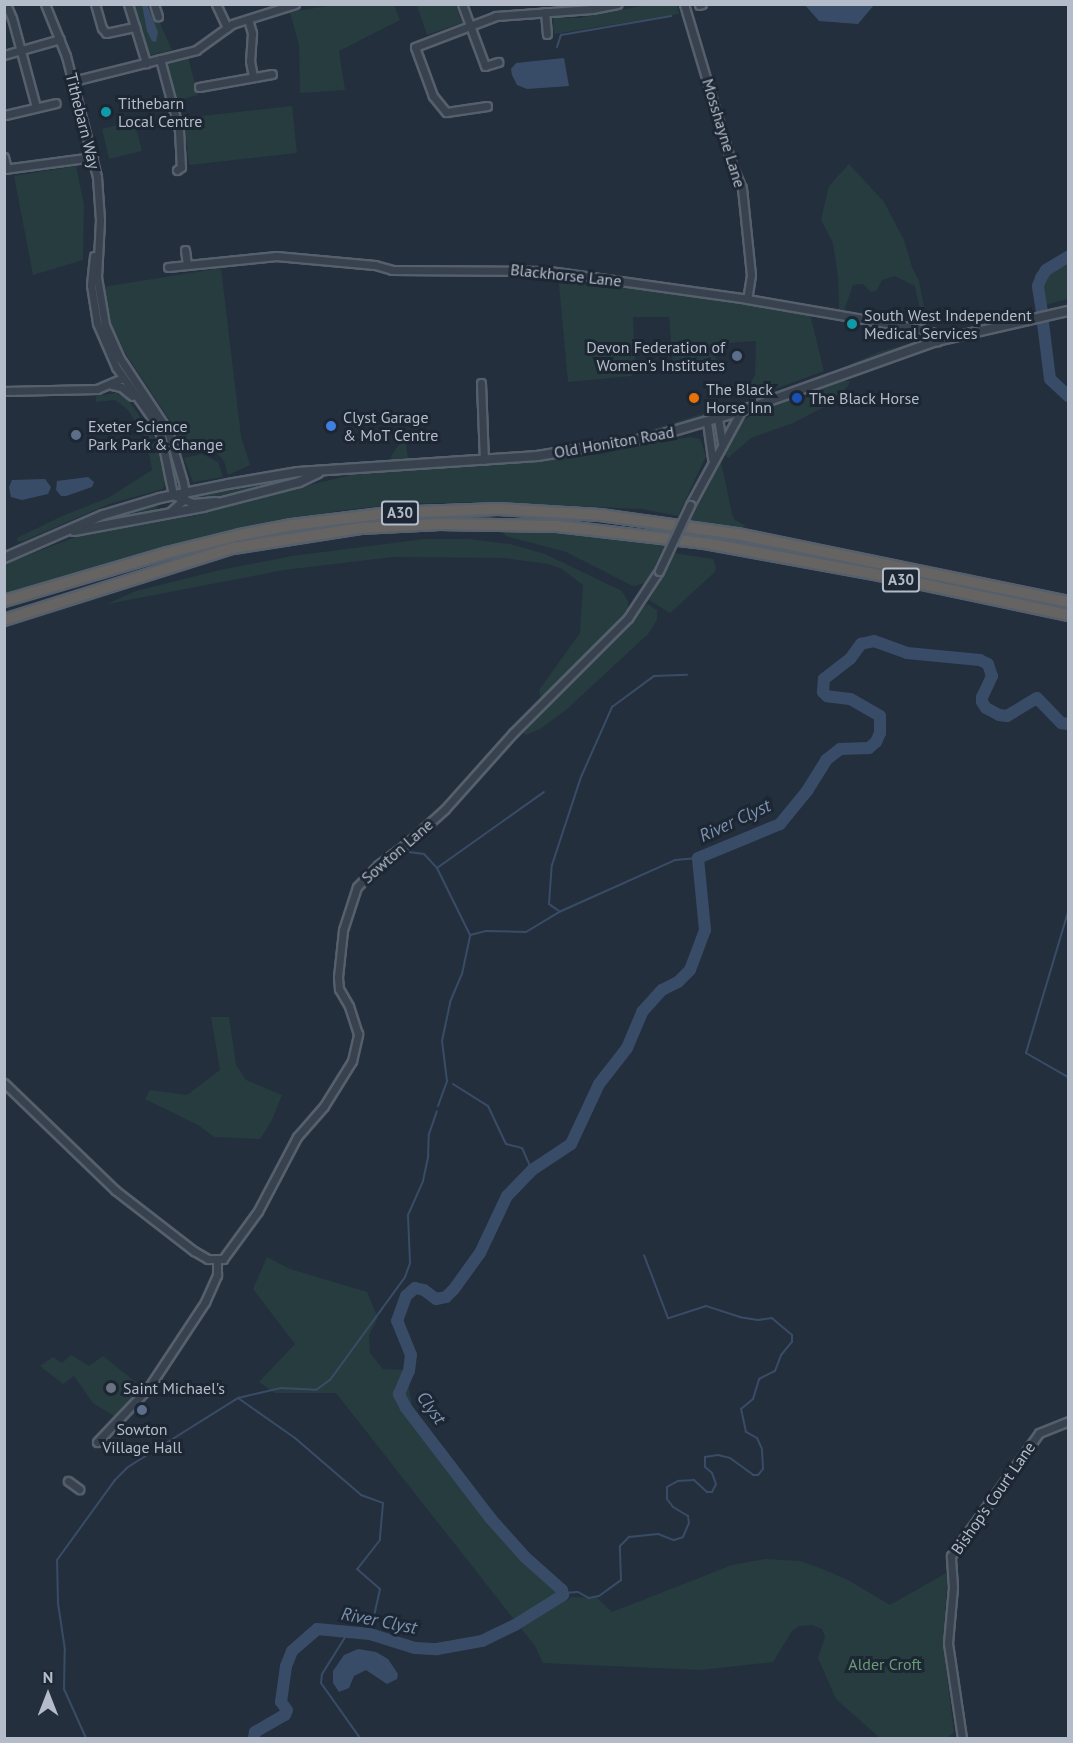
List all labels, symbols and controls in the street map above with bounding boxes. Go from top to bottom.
street label: Tithebarn Way [62,71,104,171]
street label: Mosshayne Lane [698,76,750,190]
place label: Tithebarn Local Centre [118,93,202,131]
marker: Tithebarn Local Centre [99,105,113,119]
street label: Blackhorse Lane [510,260,622,290]
place label: South West Independent Medical Services [864,305,1032,343]
marker: South West Independent Medical Services [845,317,859,331]
place label: Devon Federation of Women's Institutes [586,337,725,375]
marker: Devon Federation of Women's Institutes [730,349,744,363]
place label: The Black Horse Inn [706,379,773,417]
place label: The Black Horse [809,388,920,408]
marker: The Black Horse Inn [687,391,701,405]
marker: The Black Horse [790,391,804,405]
place label: Clyst Garage & MoT Centre [343,407,439,445]
place label: Exeter Science Park Park & Change [88,416,224,454]
marker: Clyst Garage & MoT Centre [324,419,338,433]
street label: Old Honiton Road [552,422,676,462]
marker: Exeter Science Park Park & Change [69,428,83,442]
road number: A30 [380,501,420,525]
road number: A30 [882,568,920,592]
water label: River Clyst [696,795,774,847]
street label: Sowton Lane [357,815,437,887]
place label: Saint Michael's [123,1378,225,1398]
marker: Saint Michael's [104,1381,118,1395]
water label: Clyst [412,1387,450,1429]
marker: Sowton Village Hall [135,1403,149,1417]
place label: Sowton Village Hall [102,1419,182,1457]
street label: Bishop's Court Lane [947,1438,1039,1558]
water label: River Clyst [339,1603,419,1639]
park label: Alder Croft [848,1654,922,1674]
north arrow [18,1665,78,1725]
text: N [43,1667,53,1687]

